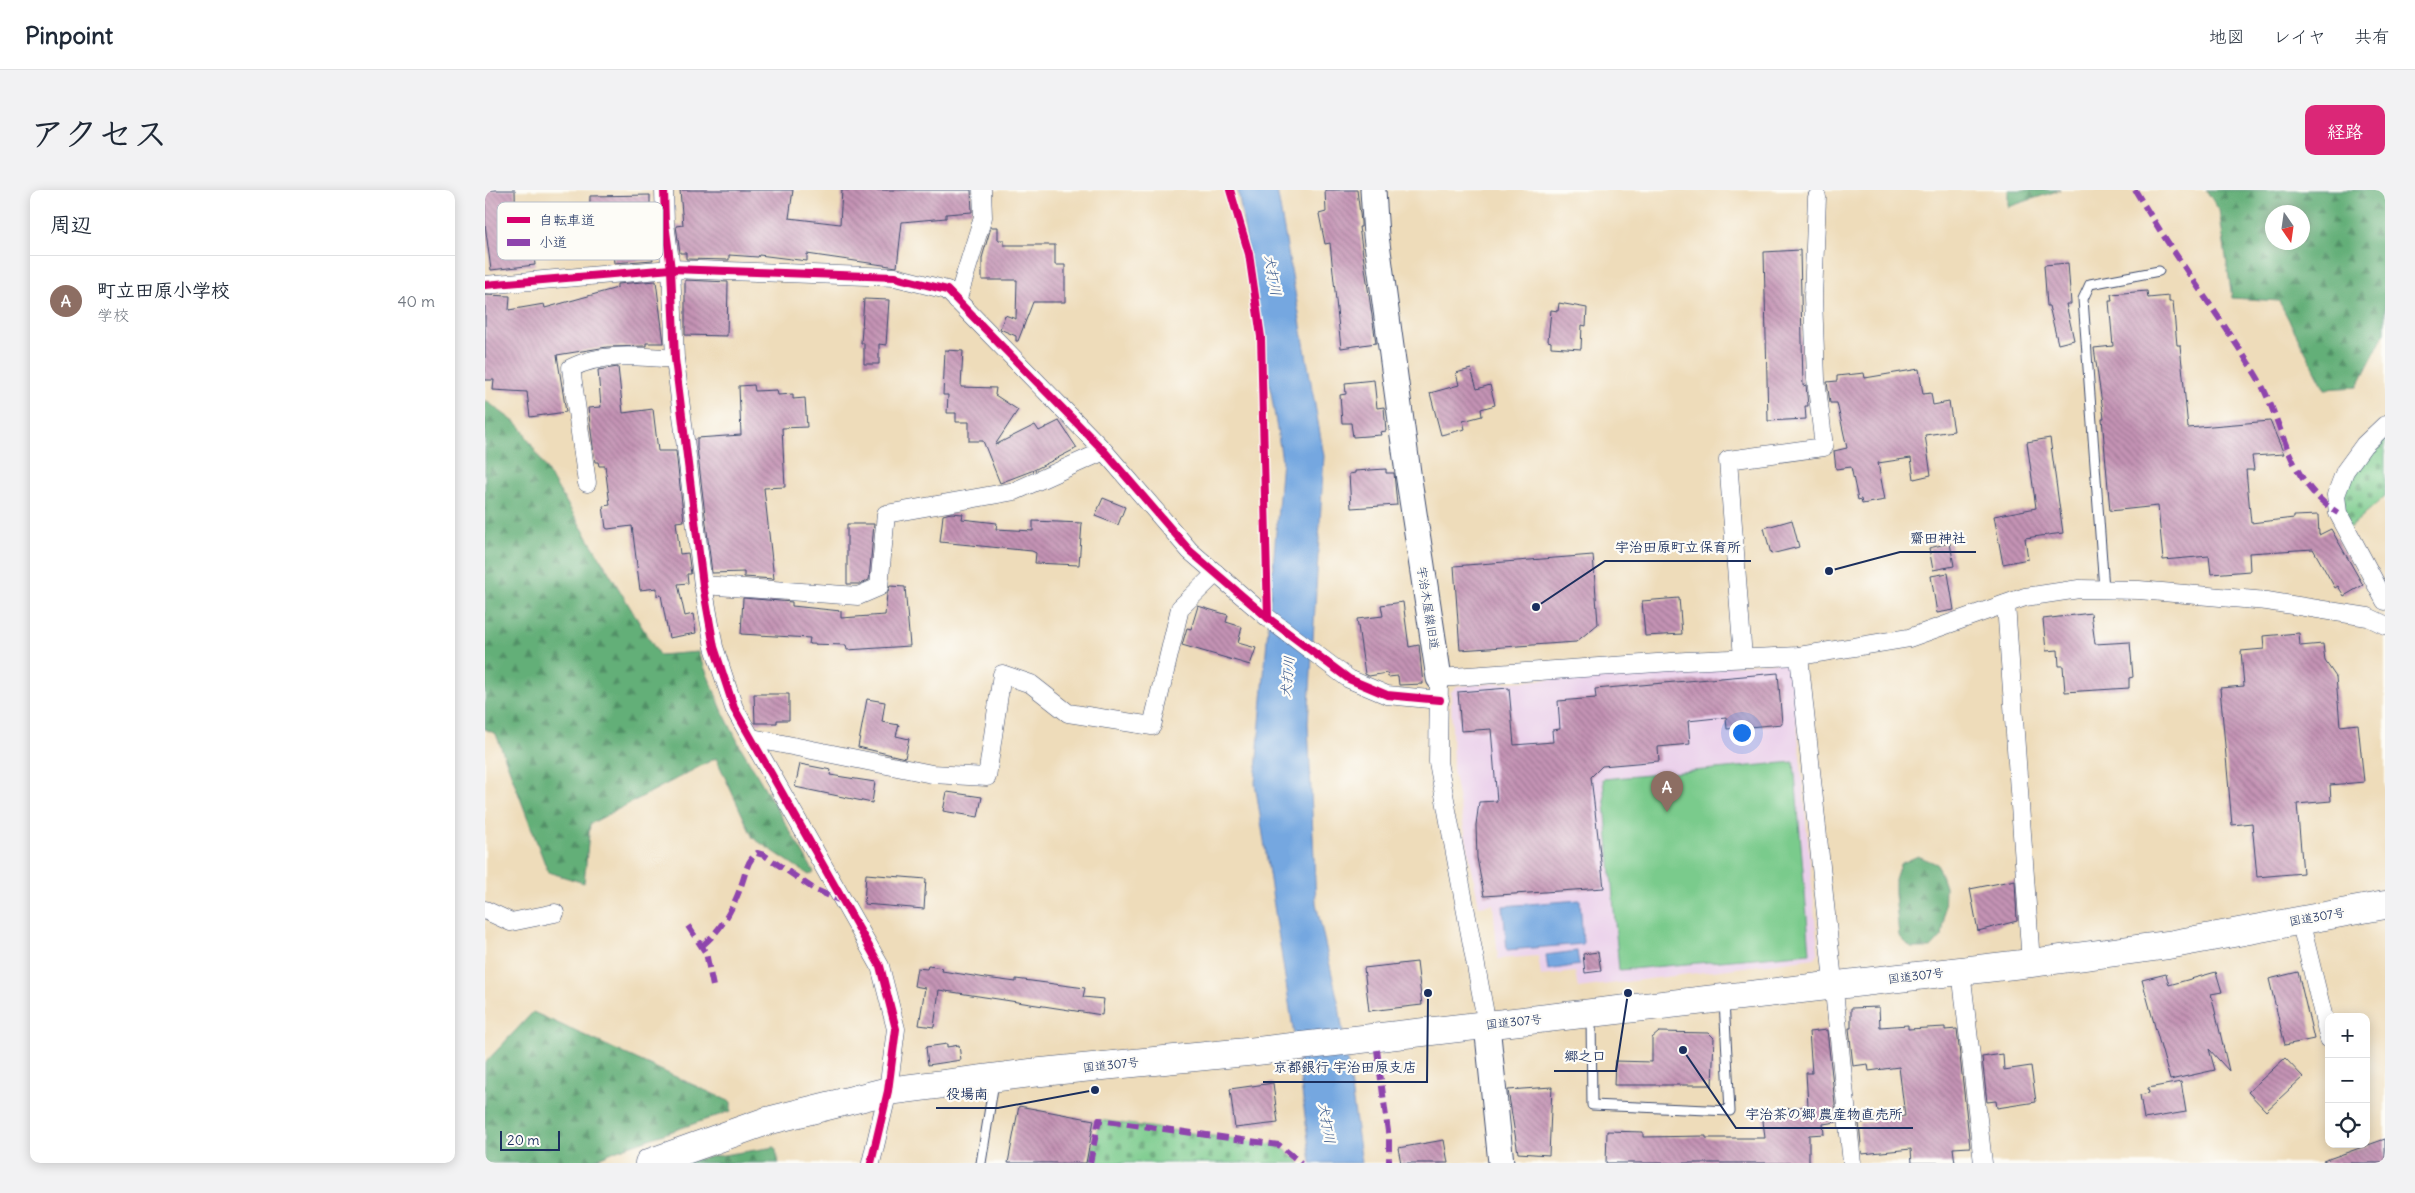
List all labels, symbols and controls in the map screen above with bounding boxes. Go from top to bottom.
text: Pinpoint [25,20,113,50]
text: 地図 [2209,25,2245,48]
text: レイヤ [2273,25,2326,48]
text: 共有 [2354,25,2390,48]
button: 経路 [2305,105,2385,155]
text: アクセス [30,111,168,155]
legend [497,202,663,260]
north arrow [2265,205,2310,250]
text: 周辺 [50,211,92,238]
text: 自転車道 [539,211,595,229]
text: 小道 [539,233,567,251]
water label: 犬打川 [1260,253,1286,297]
text: 町立田原小学校 [97,278,230,302]
text: A [61,291,71,311]
text: 40 m [397,291,435,311]
text: 学校 [97,305,129,325]
callout: 齋田神社 [1900,523,1976,552]
text: 齋田神社 [1910,529,1966,547]
callout: 宇治田原町立保育所 [1605,532,1751,561]
text: 宇治田原町立保育所 [1615,538,1741,556]
street label: 宇治木屋線旧道 [1415,565,1442,651]
water label: 犬打川 [1276,655,1298,699]
your location [1729,720,1755,746]
pin: A [1651,771,1683,812]
street label: 国道307号 [2288,904,2346,929]
street label: 国道307号 [1887,965,1945,986]
street label: 国道307号 [1485,1011,1543,1032]
map controls [2325,1013,2370,1148]
button: + [2325,1013,2370,1058]
callout: 郷之口 [1554,1042,1616,1071]
text: 郷之口 [1564,1047,1606,1065]
callout: 京都銀行 宇治田原支店 [1263,1053,1427,1082]
street label: 国道307号 [1082,1054,1140,1075]
text: 京都銀行 宇治田原支店 [1273,1058,1417,1076]
button: − [2325,1058,2370,1103]
callout: 役場南 [936,1079,998,1108]
text: 役場南 [946,1085,988,1103]
callout: 宇治茶の郷 農産物直売所 [1736,1099,1913,1128]
water label: 犬打川 [1314,1101,1340,1145]
button: locate [2325,1103,2370,1148]
text: 宇治茶の郷 農産物直売所 [1745,1105,1903,1123]
scale bar [500,1128,560,1151]
text: 20 m [507,1131,540,1149]

